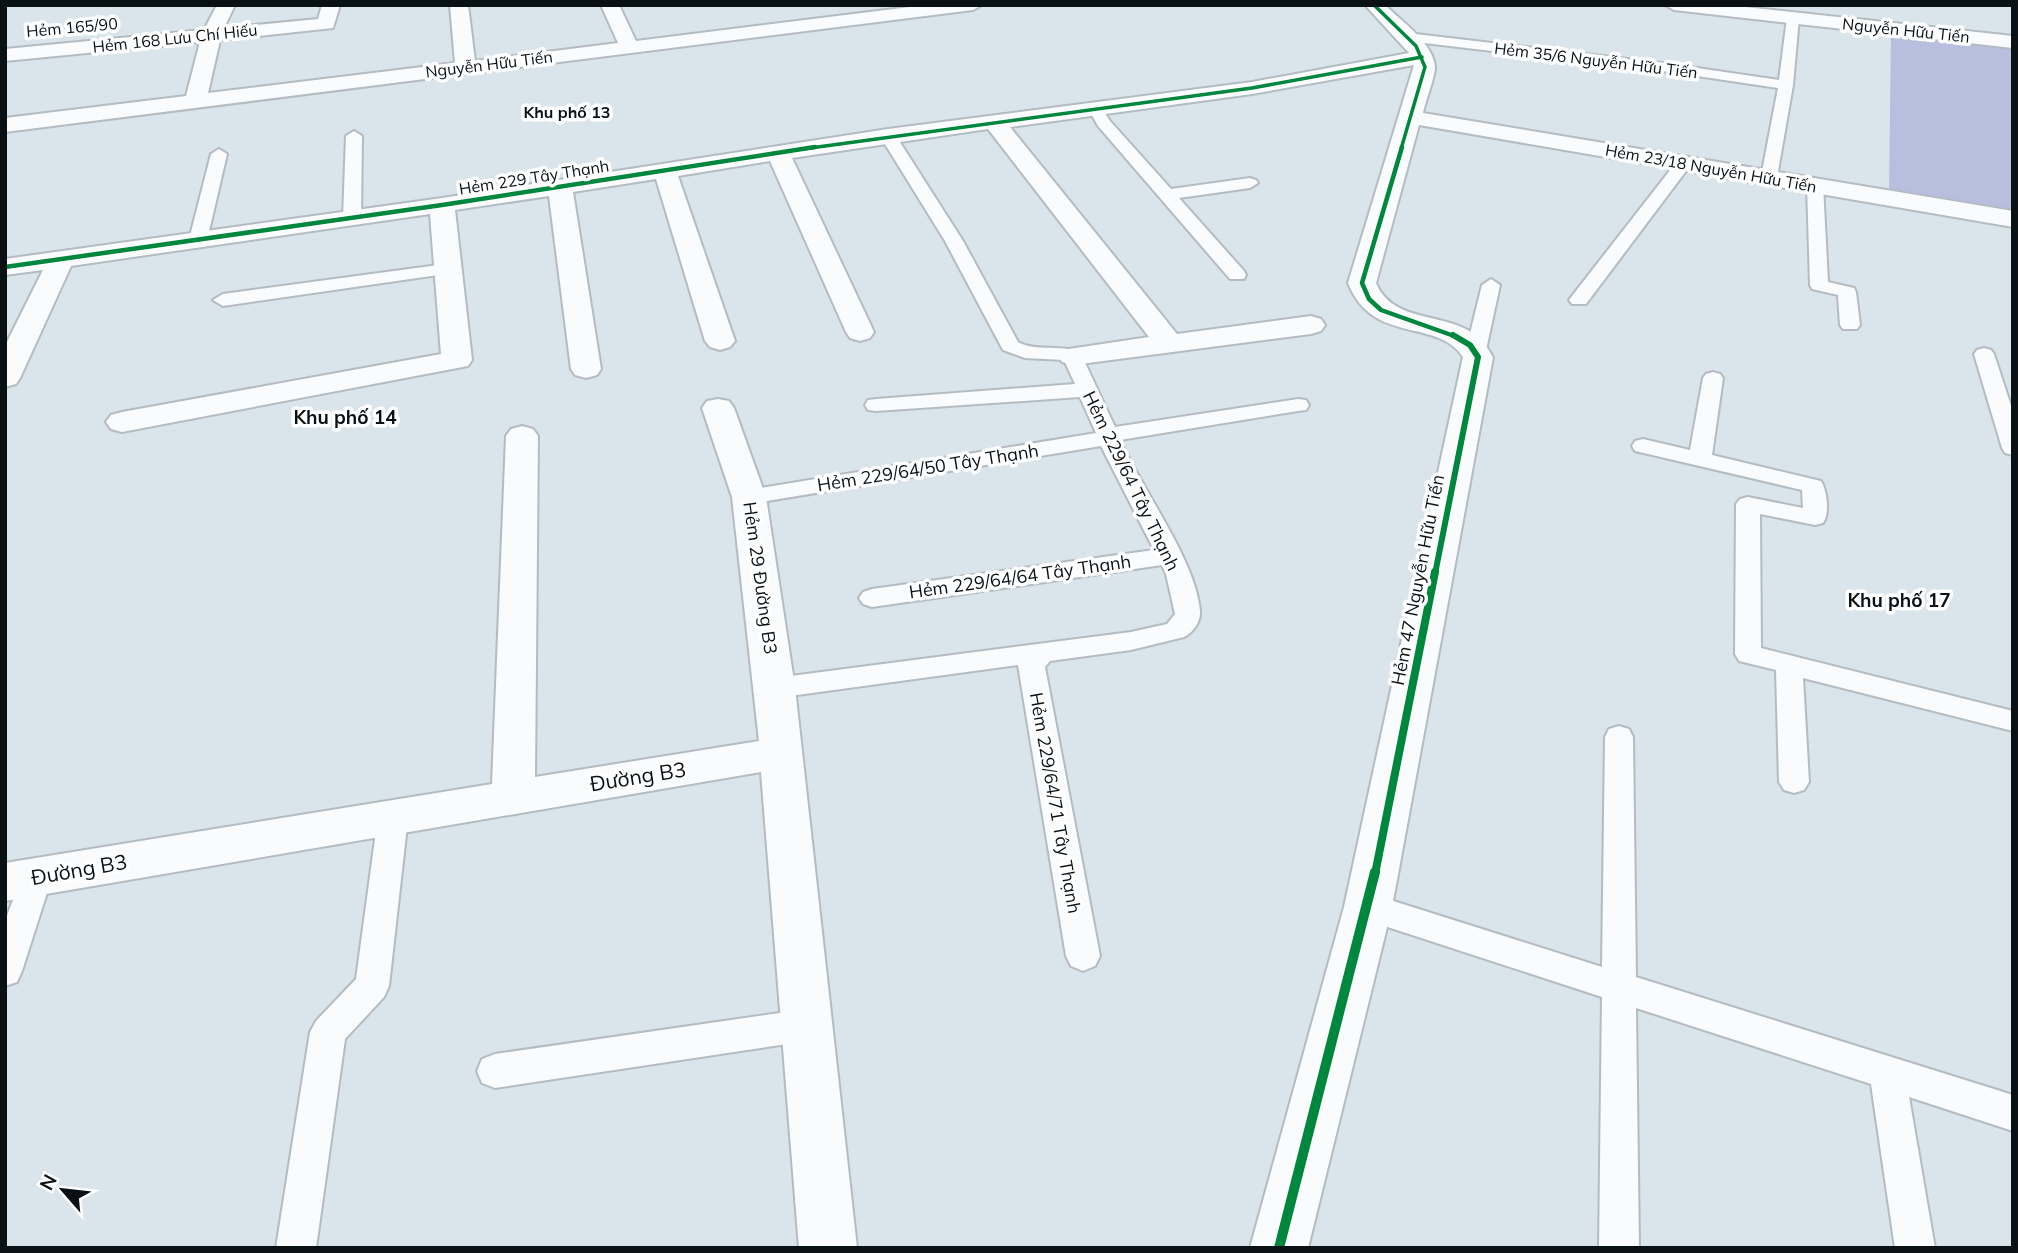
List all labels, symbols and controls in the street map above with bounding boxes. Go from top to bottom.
street label: Hẻm 165/90 [25,13,119,41]
street label: Nguyễn Hữu Tiến [1841,13,1971,47]
street label: Hẻm 168 Lưu Chí Hiếu [92,19,258,57]
street label: Hẻm 35/6 Nguyễn Hữu Tiến [1493,38,1699,82]
street label: Nguyễn Hữu Tiến [424,46,554,82]
district label: Khu phố 13 [524,102,610,122]
street label: Hẻm 23/18 Nguyễn Hữu Tiến [1604,140,1818,196]
street label: Hẻm 229 Tây Thạnh [458,155,610,199]
street label: Hẻm 229/64 Tây Thạnh [1078,387,1185,574]
district label: Khu phố 14 [293,405,397,429]
street label: Hẻm 229/64/50 Tây Thạnh [816,439,1040,496]
street label: Hẻm 47 Nguyễn Hữu Tiến [1386,473,1449,687]
street label: Hẻm 29 Đường B3 [738,500,783,656]
street label: Hẻm 229/64/64 Tây Thạnh [907,550,1132,603]
district label: Khu phố 17 [1847,588,1951,612]
street label: Hẻm 229/64/71 Tây Thạnh [1025,691,1086,915]
street label: Đường B3 [588,756,688,796]
street label: Đường B3 [29,848,129,890]
north arrow [28,1155,98,1225]
text: N [34,1170,62,1194]

